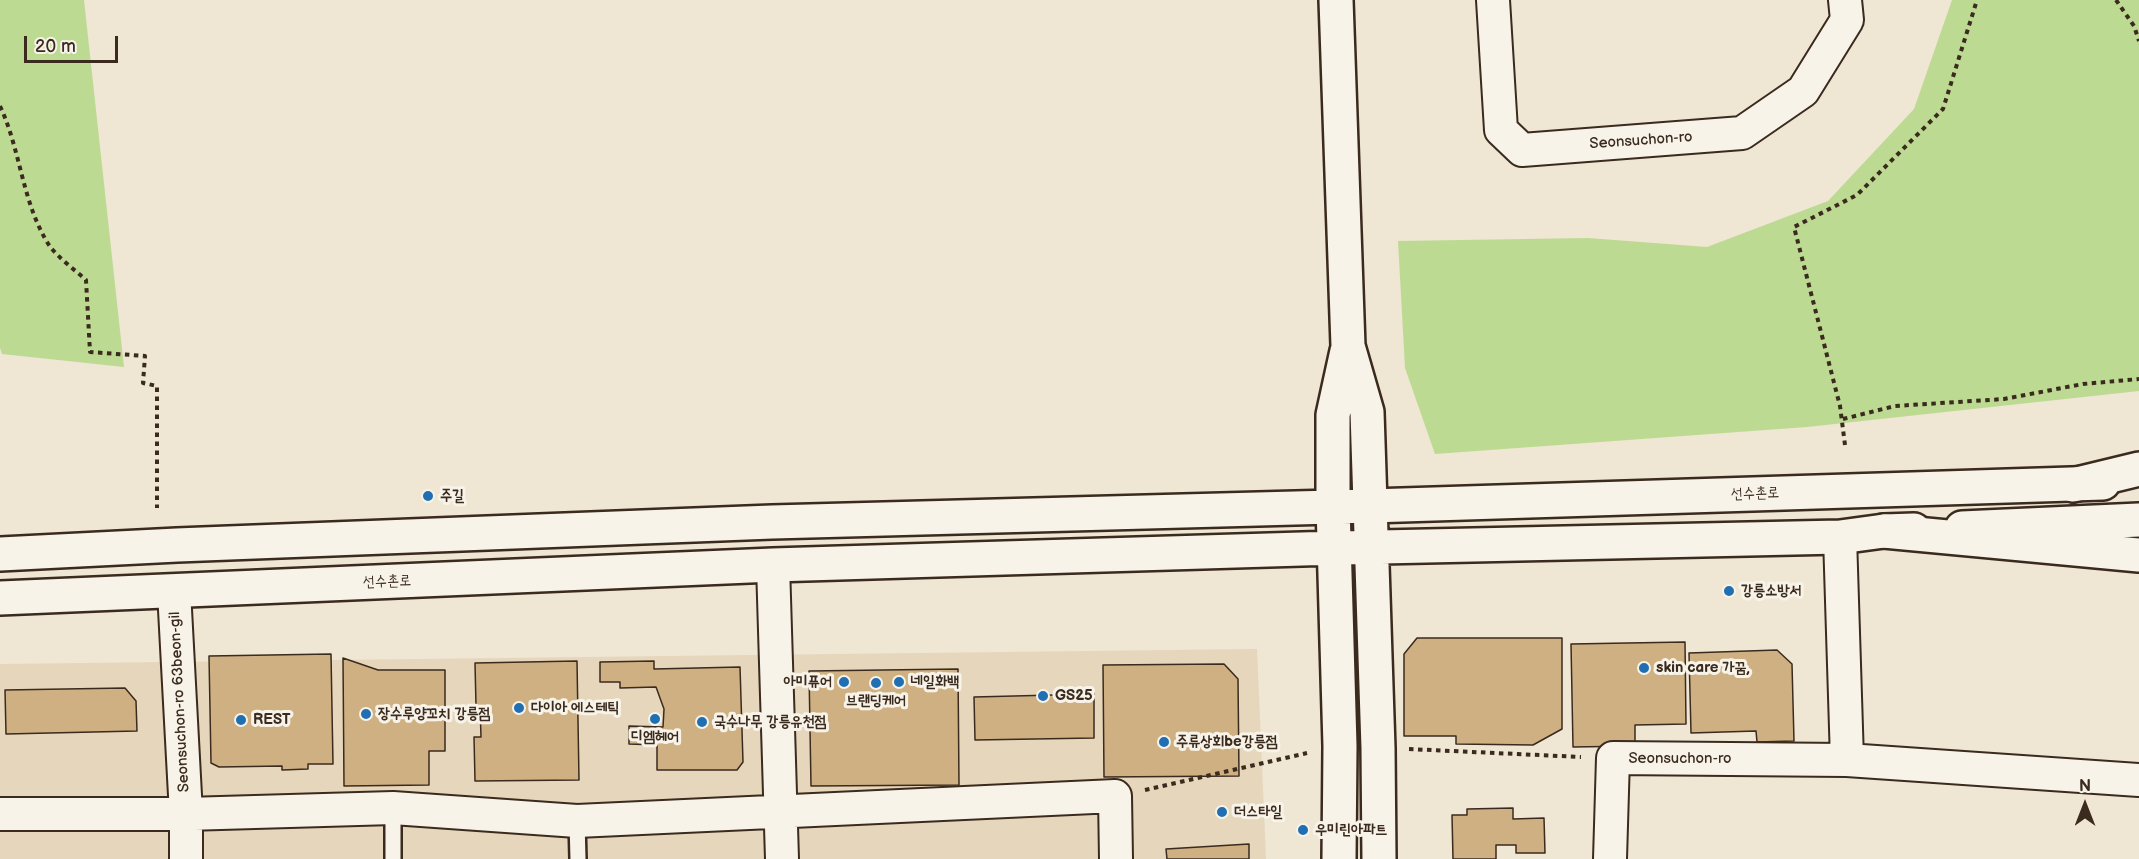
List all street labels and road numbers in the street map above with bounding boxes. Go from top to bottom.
street label: Seonsuchon-ro [1589,128,1693,154]
street label: 선수촌로 [1731,484,1779,504]
street label: 선수촌로 [363,572,411,592]
street label: Seonsuchon-ro 63beon-gil [166,611,194,793]
street label: Seonsuchon-ro [1628,750,1732,768]

